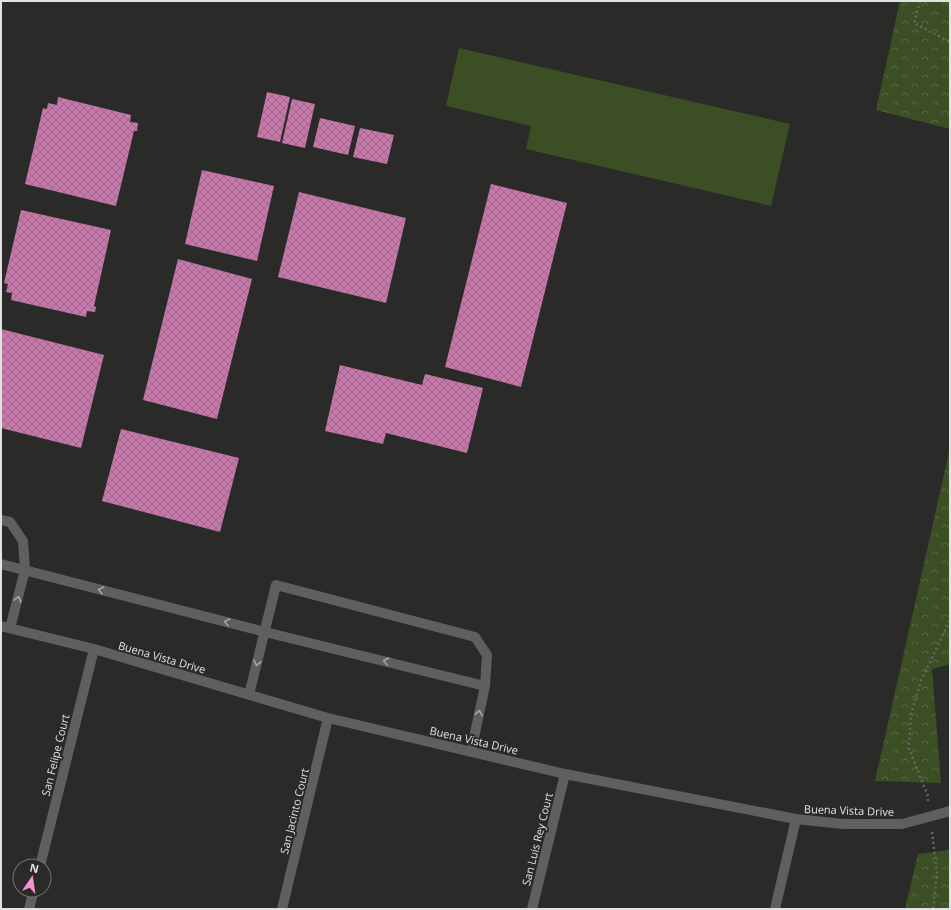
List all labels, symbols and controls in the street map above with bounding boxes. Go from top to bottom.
one-way arrow [98,586,104,594]
one-way arrow [13,596,21,602]
one-way arrow [224,618,231,627]
street label: Buena Vista Drive [117,637,207,677]
one-way arrow [383,658,390,666]
one-way arrow [253,659,262,666]
one-way arrow [474,710,482,717]
street label: San Felipe Court [38,713,72,797]
street label: Buena Vista Drive [428,723,520,757]
street label: San Jacinto Court [276,767,312,855]
street label: San Luis Rey Court [518,791,556,887]
street label: Buena Vista Drive [804,801,894,819]
north arrow [12,858,52,898]
text: N [28,859,40,876]

